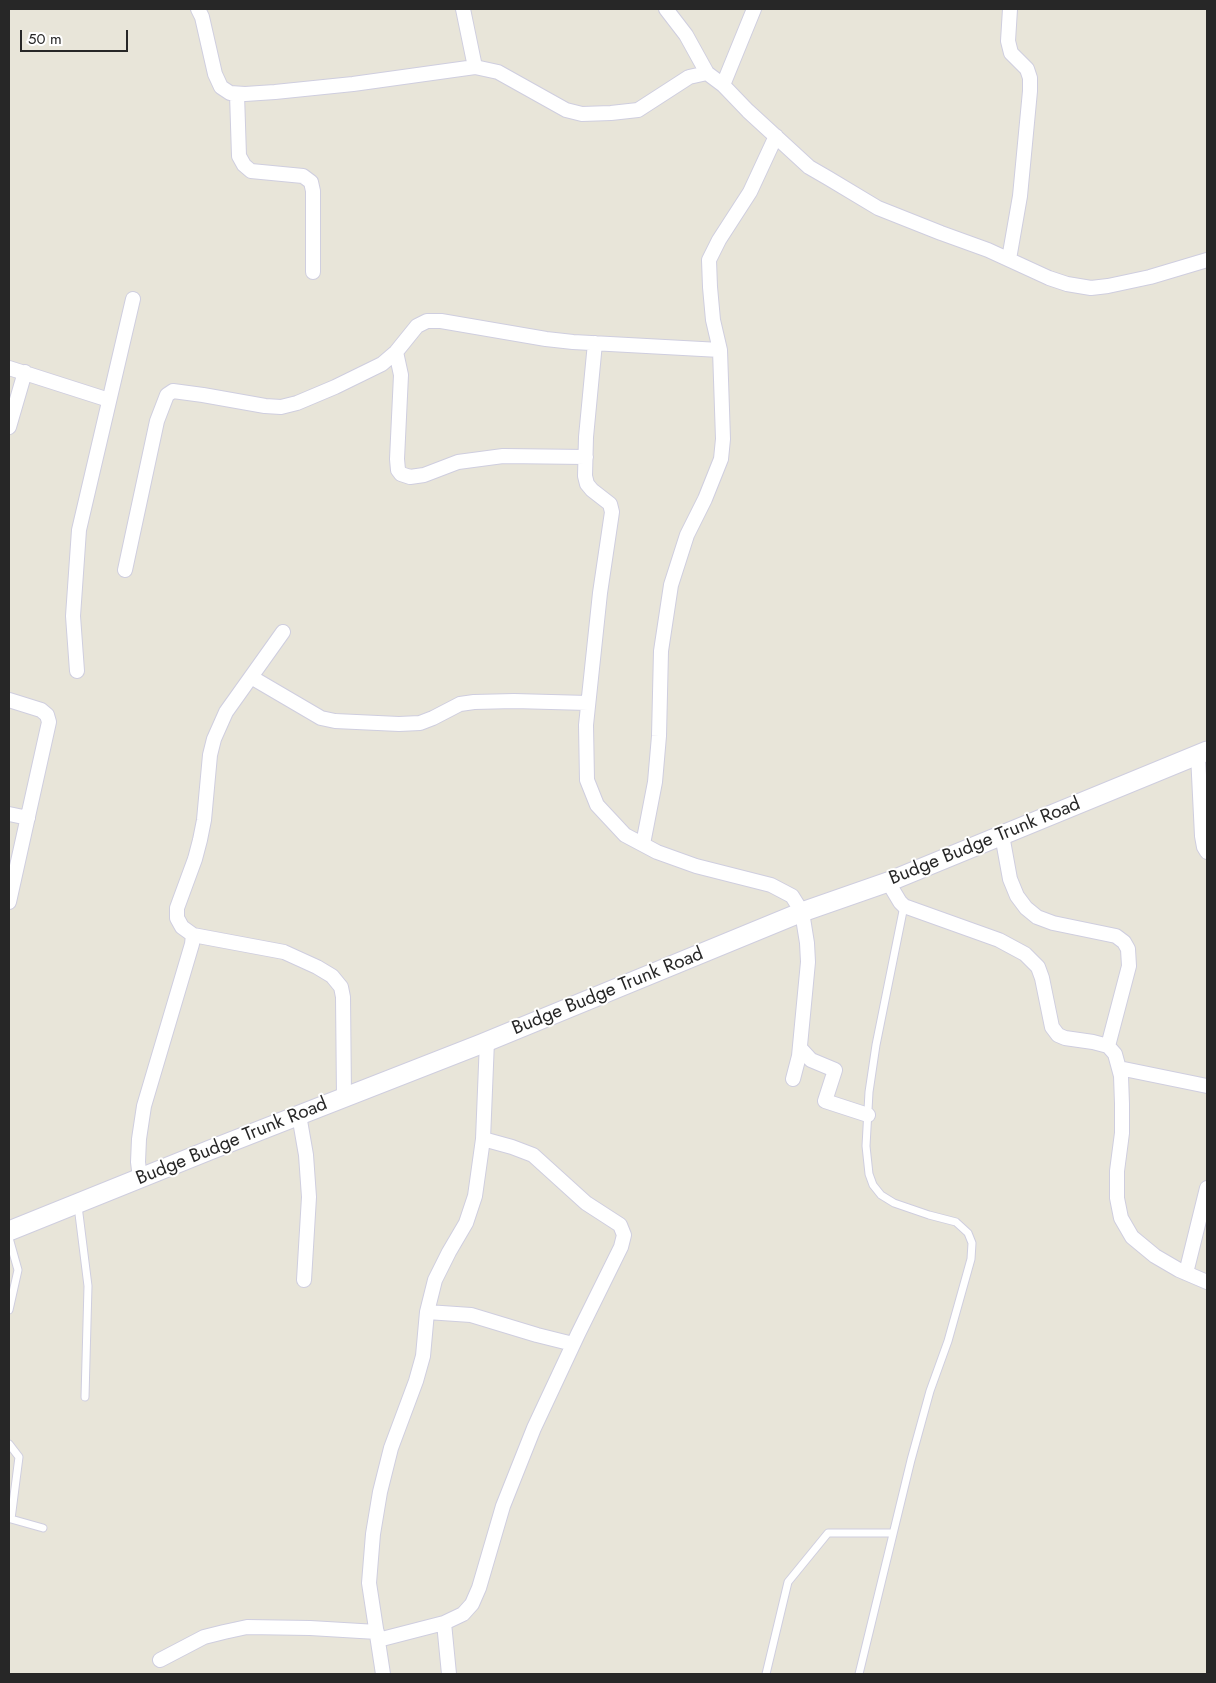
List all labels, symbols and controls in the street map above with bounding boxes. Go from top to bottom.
scale bar [22,20,130,52]
text: 50 m [28,28,62,50]
street label: Budge Budge Trunk Road [886,793,1084,891]
street label: Budge Budge Trunk Road [509,943,707,1041]
street label: Budge Budge Trunk Road [133,1093,331,1191]

